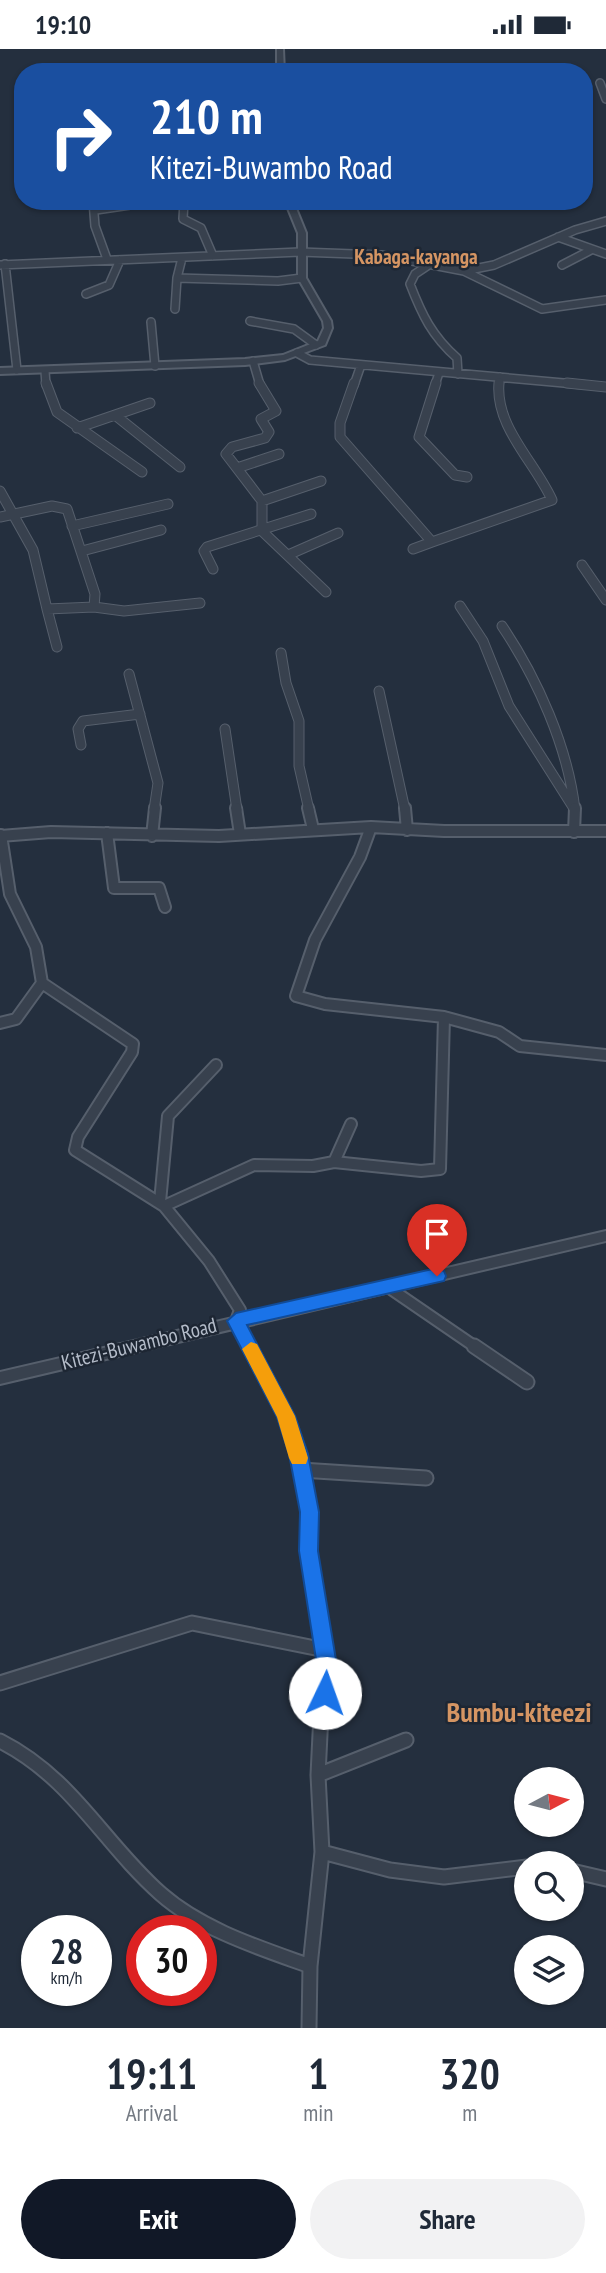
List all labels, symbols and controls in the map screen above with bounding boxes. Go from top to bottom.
text: 19:10 [35,8,91,41]
text: 210 m [150,84,263,148]
icon: right [35,91,126,182]
text: Kitezi-Buwambo Road [150,146,393,188]
district label: Kabaga-kayanga [354,243,478,270]
pin [407,1204,467,1276]
icon: arrive [418,1215,456,1253]
street label: Kitezi-Buwambo Road [58,1311,219,1376]
position arrow [288,1656,362,1730]
district label: Bumbu-kiteezi [447,1693,591,1730]
north arrow [514,1767,584,1837]
map controls [514,1767,584,2005]
button: search [514,1851,584,1921]
speed limit sign: 30 [126,1915,217,2006]
text: 28 [50,1928,83,1974]
button: layers [514,1935,584,2005]
text: km/h [51,1966,82,1989]
text: 19:11 [106,2046,197,2101]
text: 1 [308,2046,328,2101]
text: 320 [440,2046,500,2101]
text: Arrival [126,2098,178,2127]
text: min [303,2098,333,2127]
text: m [462,2098,477,2127]
button: Exit [21,2179,296,2259]
button: Share [310,2179,585,2259]

